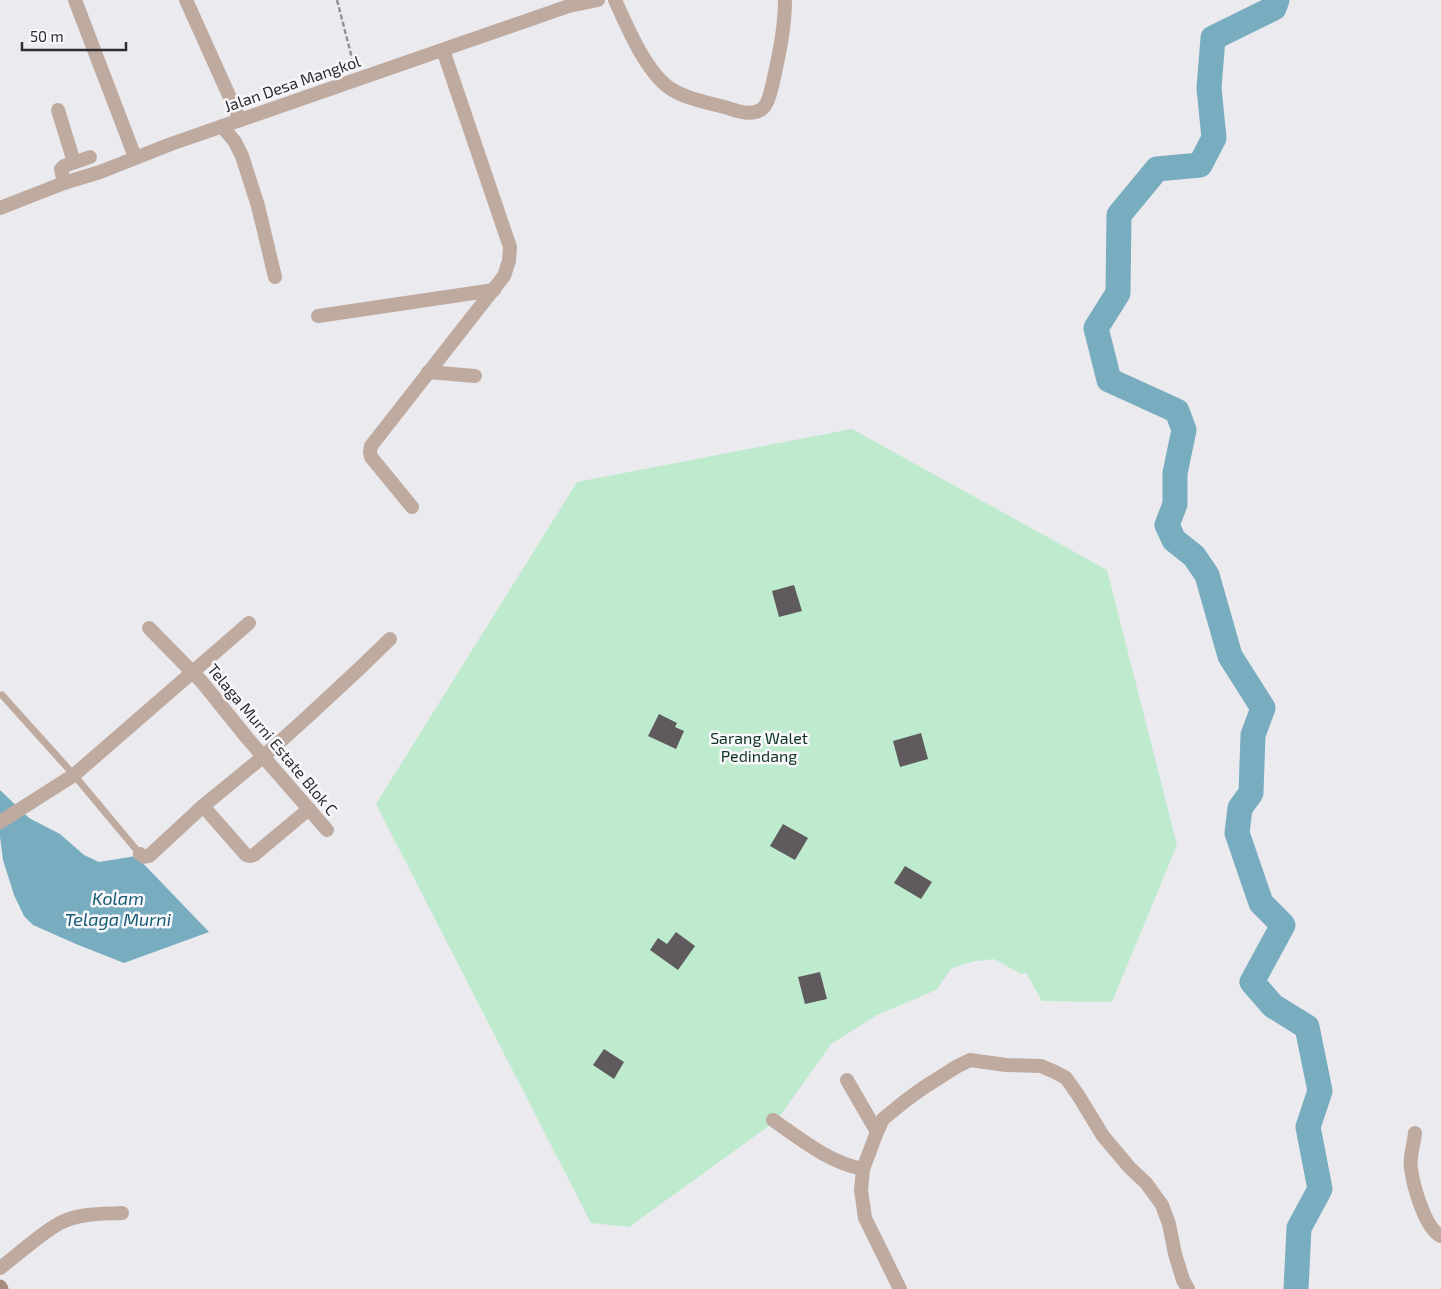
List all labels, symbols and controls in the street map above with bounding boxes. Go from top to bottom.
scale bar [22,20,126,52]
text: 50 m [30,27,64,45]
street label: Jalan Desa Mangkol [221,51,363,115]
street label: Telaga Murni Estate Blok C [204,659,342,819]
park label: Sarang Walet Pedindang [710,728,808,765]
water label: Kolam Telaga Murni [65,887,172,930]

